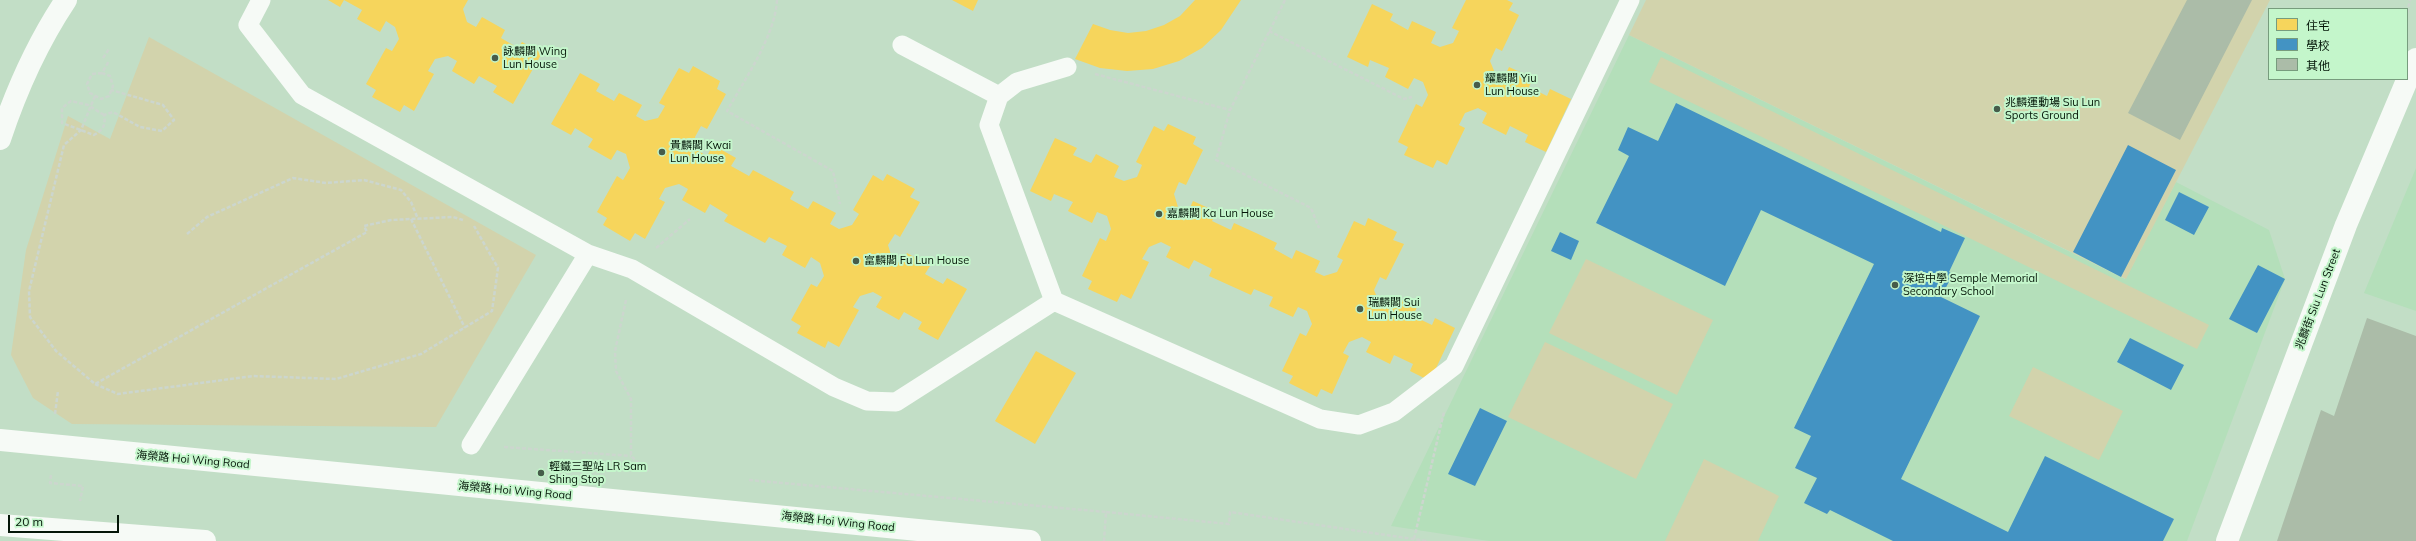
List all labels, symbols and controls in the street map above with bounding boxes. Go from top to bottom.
legend [2268,8,2408,80]
text: 住宅 [2306,18,2330,33]
text: 學校 [2306,38,2330,53]
place label: 詠麟閣 Wing Lun House [503,45,567,71]
marker: 詠麟閣 Wing Lun House [490,53,500,63]
text: 其他 [2306,58,2330,73]
place label: 耀麟閣 Yiu Lun House [1485,72,1539,98]
marker: 耀麟閣 Yiu Lun House [1472,80,1482,90]
place label: 兆麟運動場 Siu Lun Sports Ground [2005,96,2100,122]
marker: 兆麟運動場 Siu Lun Sports Ground [1992,104,2002,114]
place label: 貴麟閣 Kwai Lun House [670,139,731,165]
marker: 貴麟閣 Kwai Lun House [657,147,667,157]
place label: 嘉麟閣 Ka Lun House [1167,207,1273,221]
marker: 嘉麟閣 Ka Lun House [1154,209,1164,219]
street label: 兆麟街 Siu Lun Street [2293,247,2343,351]
place label: 富麟閣 Fu Lun House [864,254,969,268]
marker: 富麟閣 Fu Lun House [851,256,861,266]
place label: 深培中學 Semple Memorial Secondary School [1903,272,2038,298]
marker: 深培中學 Semple Memorial Secondary School [1890,280,1900,290]
place label: 瑞麟閣 Sui Lun House [1368,296,1422,322]
marker: 瑞麟閣 Sui Lun House [1355,304,1365,314]
street label: 海榮路 Hoi Wing Road [136,448,250,472]
place label: 輕鐵三聖站 LR Sam Shing Stop [549,460,646,486]
marker: 輕鐵三聖站 LR Sam Shing Stop [536,468,546,478]
street label: 海榮路 Hoi Wing Road [458,479,572,503]
scale bar [10,507,121,533]
street label: 海榮路 Hoi Wing Road [781,509,895,535]
text: 20 m [15,514,43,529]

